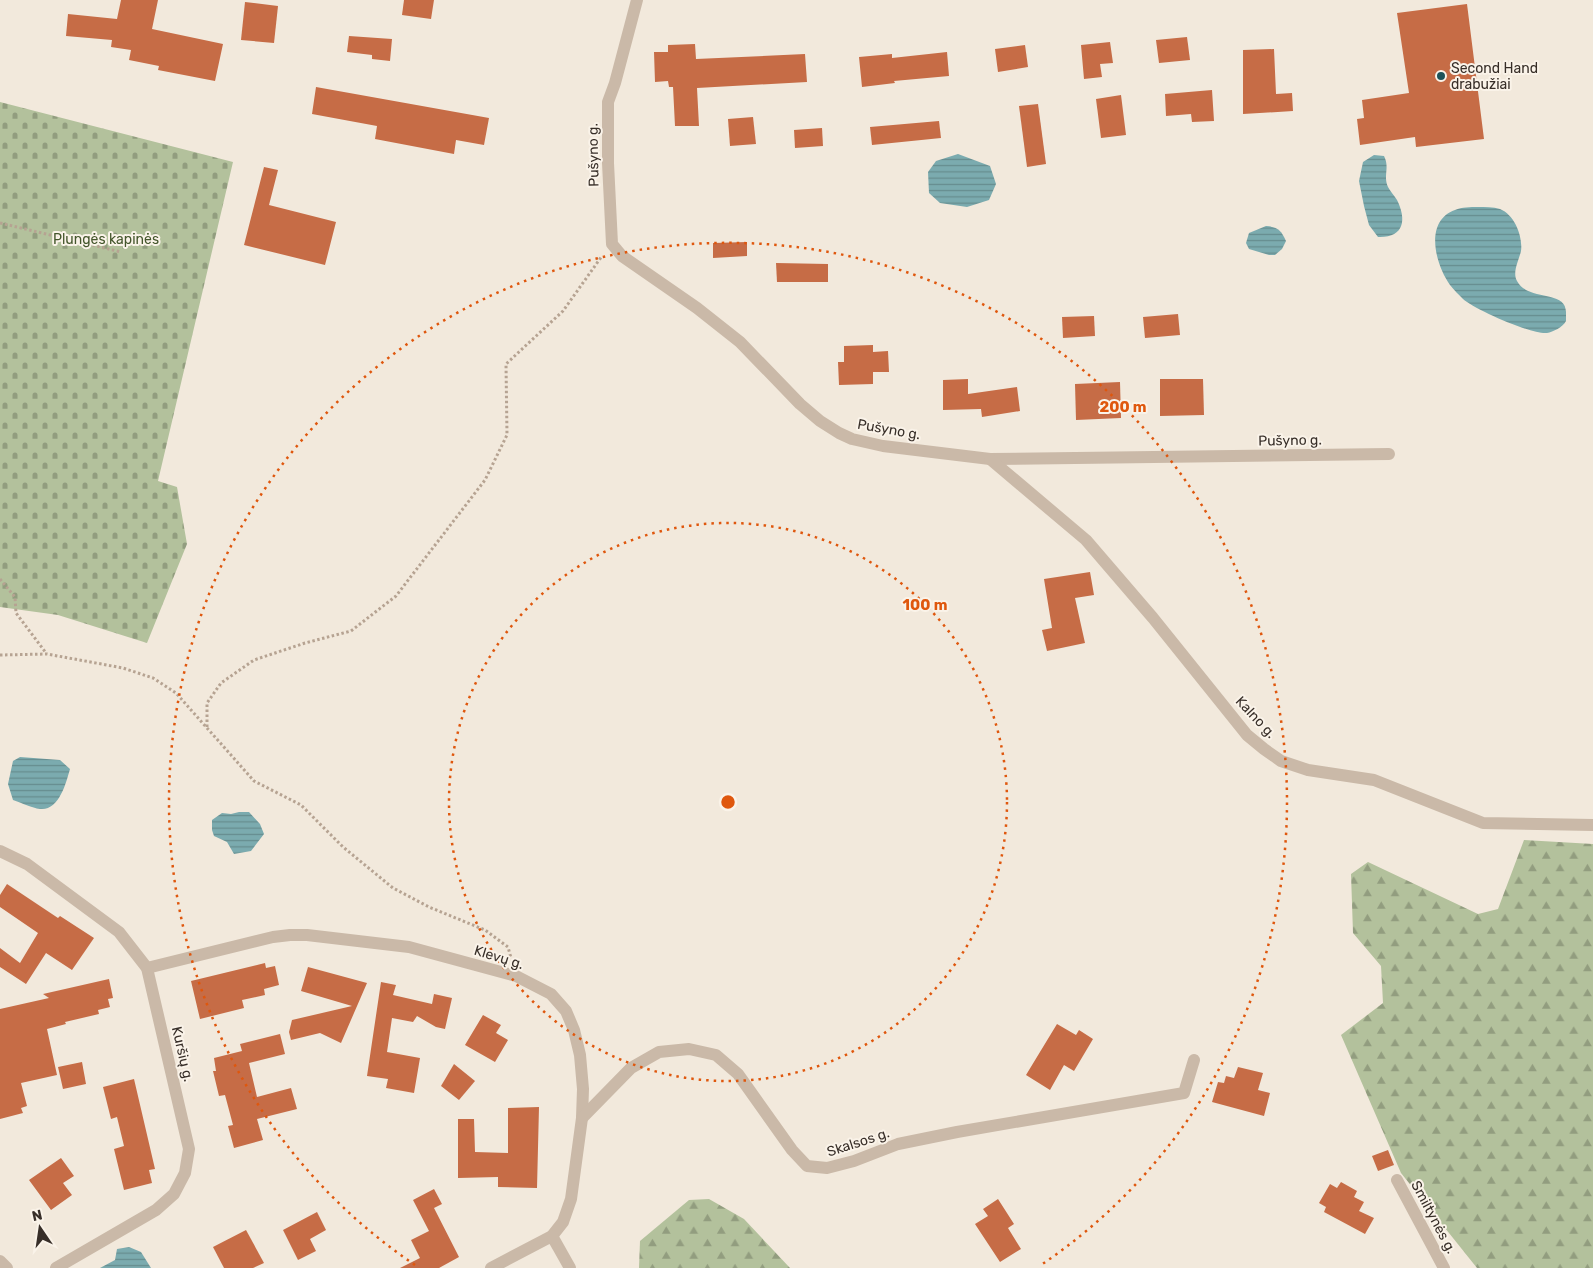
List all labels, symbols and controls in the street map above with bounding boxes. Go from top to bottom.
place label: Second Hand drabužiai [1451,60,1538,93]
marker: Second Hand drabužiai [1435,70,1447,82]
street label: Pušyno g. [584,123,603,187]
park label: Plungės kapinės [53,231,159,248]
text: 200 m [1099,398,1147,416]
street label: Pušyno g. [856,416,922,443]
street label: Pušyno g. [1258,431,1322,450]
text: 100 m [903,596,947,614]
street label: Kalno g. [1232,693,1279,742]
centre of rings [719,793,737,811]
street label: Klevų g. [472,942,526,973]
street label: Kuršių g. [168,1025,197,1083]
street label: Skalsos g. [825,1124,891,1161]
street label: Smiltynės g. [1407,1178,1460,1257]
north arrow [15,1203,65,1253]
text: N [30,1206,44,1225]

